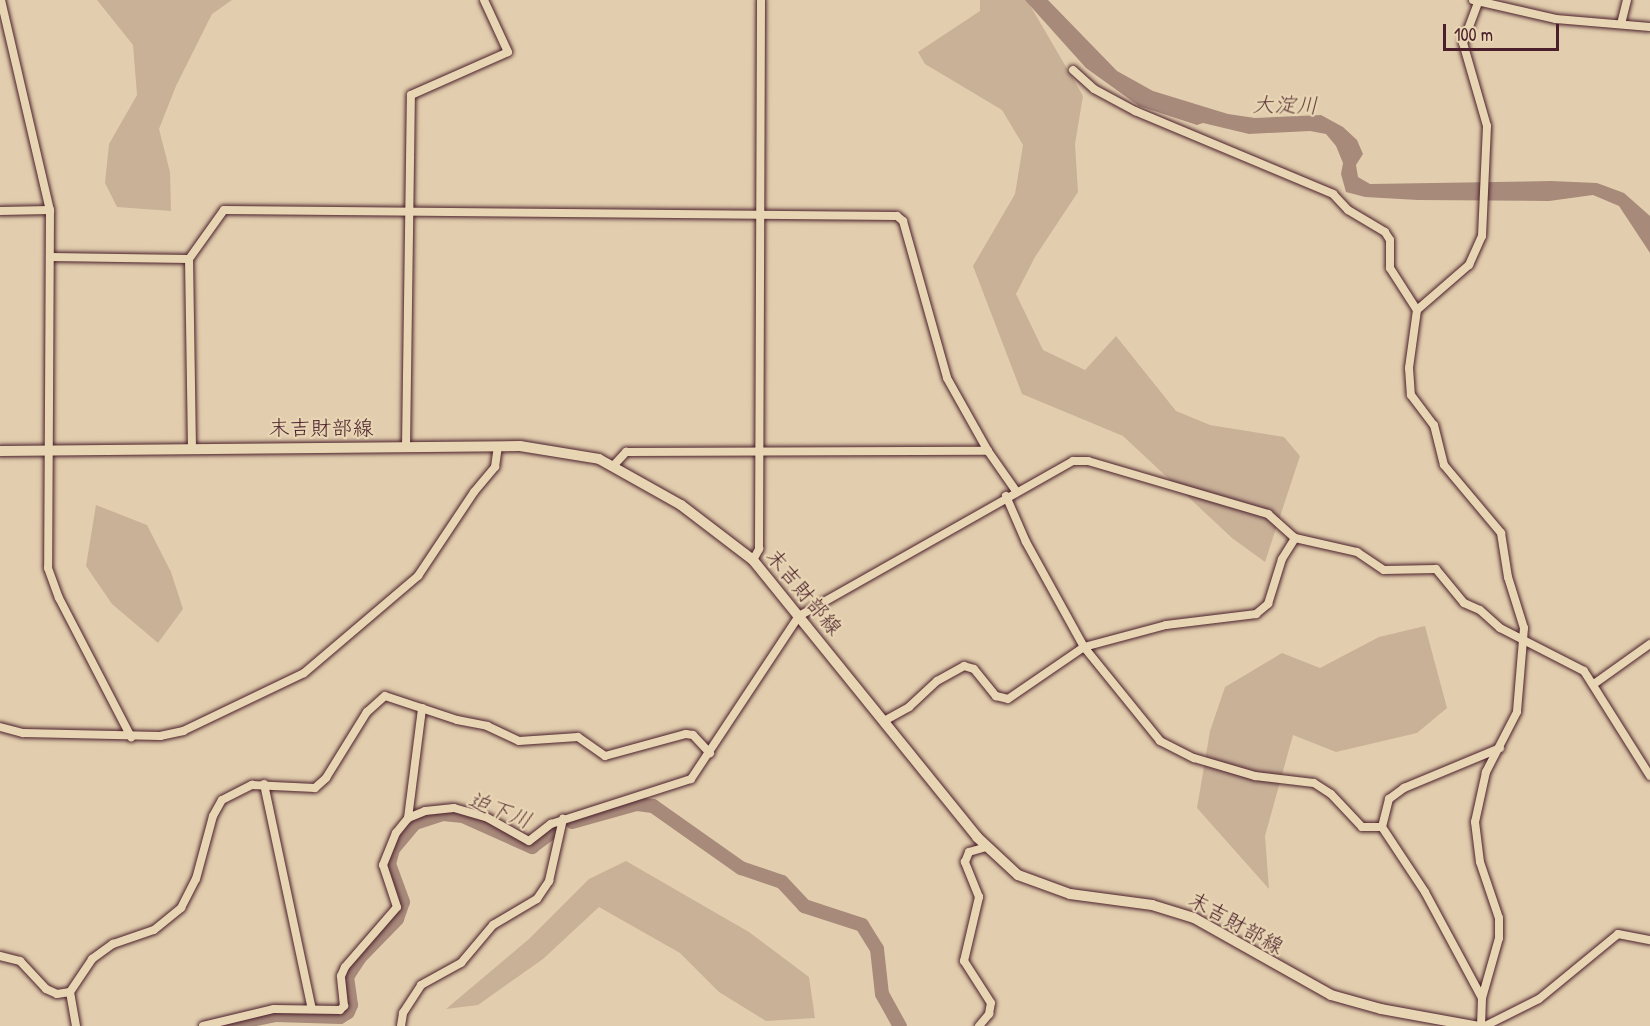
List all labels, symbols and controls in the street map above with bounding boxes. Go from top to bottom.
scale bar [1446,12,1562,50]
text: 100 m [1454,22,1493,47]
water label: 大淀川 [1252,91,1318,119]
street label: 末吉財部線 [269,415,373,441]
street label: 末吉財部線 [761,544,847,640]
water label: 迫下川 [464,786,536,834]
street label: 末吉財部線 [1184,887,1288,959]

